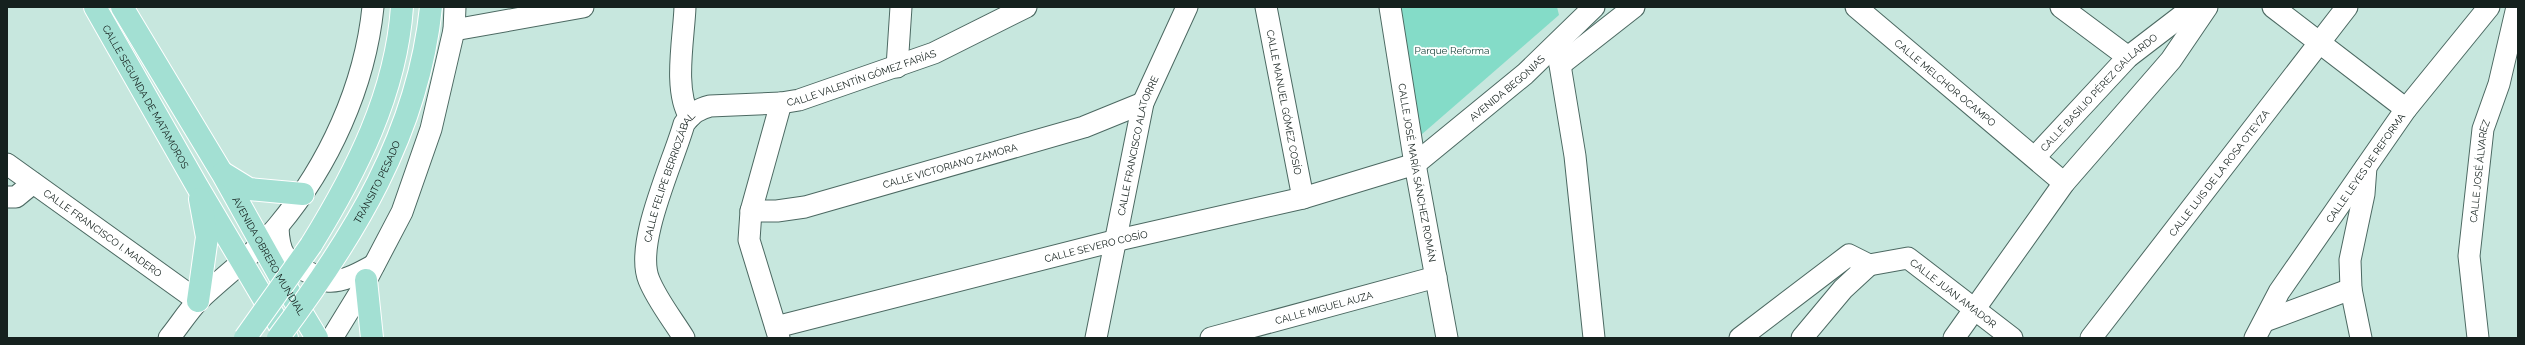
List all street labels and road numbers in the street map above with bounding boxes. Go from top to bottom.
street label: CALLE SEGUNDA DE MATAMOROS [100,23,191,171]
street label: CALLE MANUEL GÓMEZ COSÍO [1265,29,1303,176]
street label: CALLE BASILIO PÉREZ GALLARDO [2038,31,2160,154]
street label: CALLE MELCHOR OCAMPO [1892,37,1998,129]
street label: CALLE VALENTÍN GÓMEZ FARÍAS [786,48,938,108]
street label: AVENIDA BEGONIAS [1467,53,1547,123]
street label: CALLE FRANCISCO ALATORRE [1116,74,1161,217]
street label: CALLE JOSÉ MARÍA SÁNCHEZ ROMÁN [1396,83,1438,263]
street label: CALLE LUIS DE LA ROSA OTEYZA [2167,107,2272,238]
street label: CALLE FELIPE BERRIOZÁBAL [642,110,697,243]
street label: CALLE LEYES DE REFORMA [2324,111,2408,225]
street label: CALLE JOSÉ ÁLVAREZ [2468,118,2492,223]
street label: TRÁNSITO PESADO [352,139,402,226]
street label: CALLE VICTORIANO ZAMORA [882,141,1019,190]
street label: CALLE FRANCISCO I. MADERO [41,187,164,280]
street label: AVENIDA OBRERO MUNDIAL [230,195,307,317]
street label: CALLE SEVERO COSÍO [1043,228,1149,265]
street label: CALLE JUAN AMADOR [1908,257,1999,330]
street label: CALLE MIGUEL AUZA [1274,289,1374,326]

